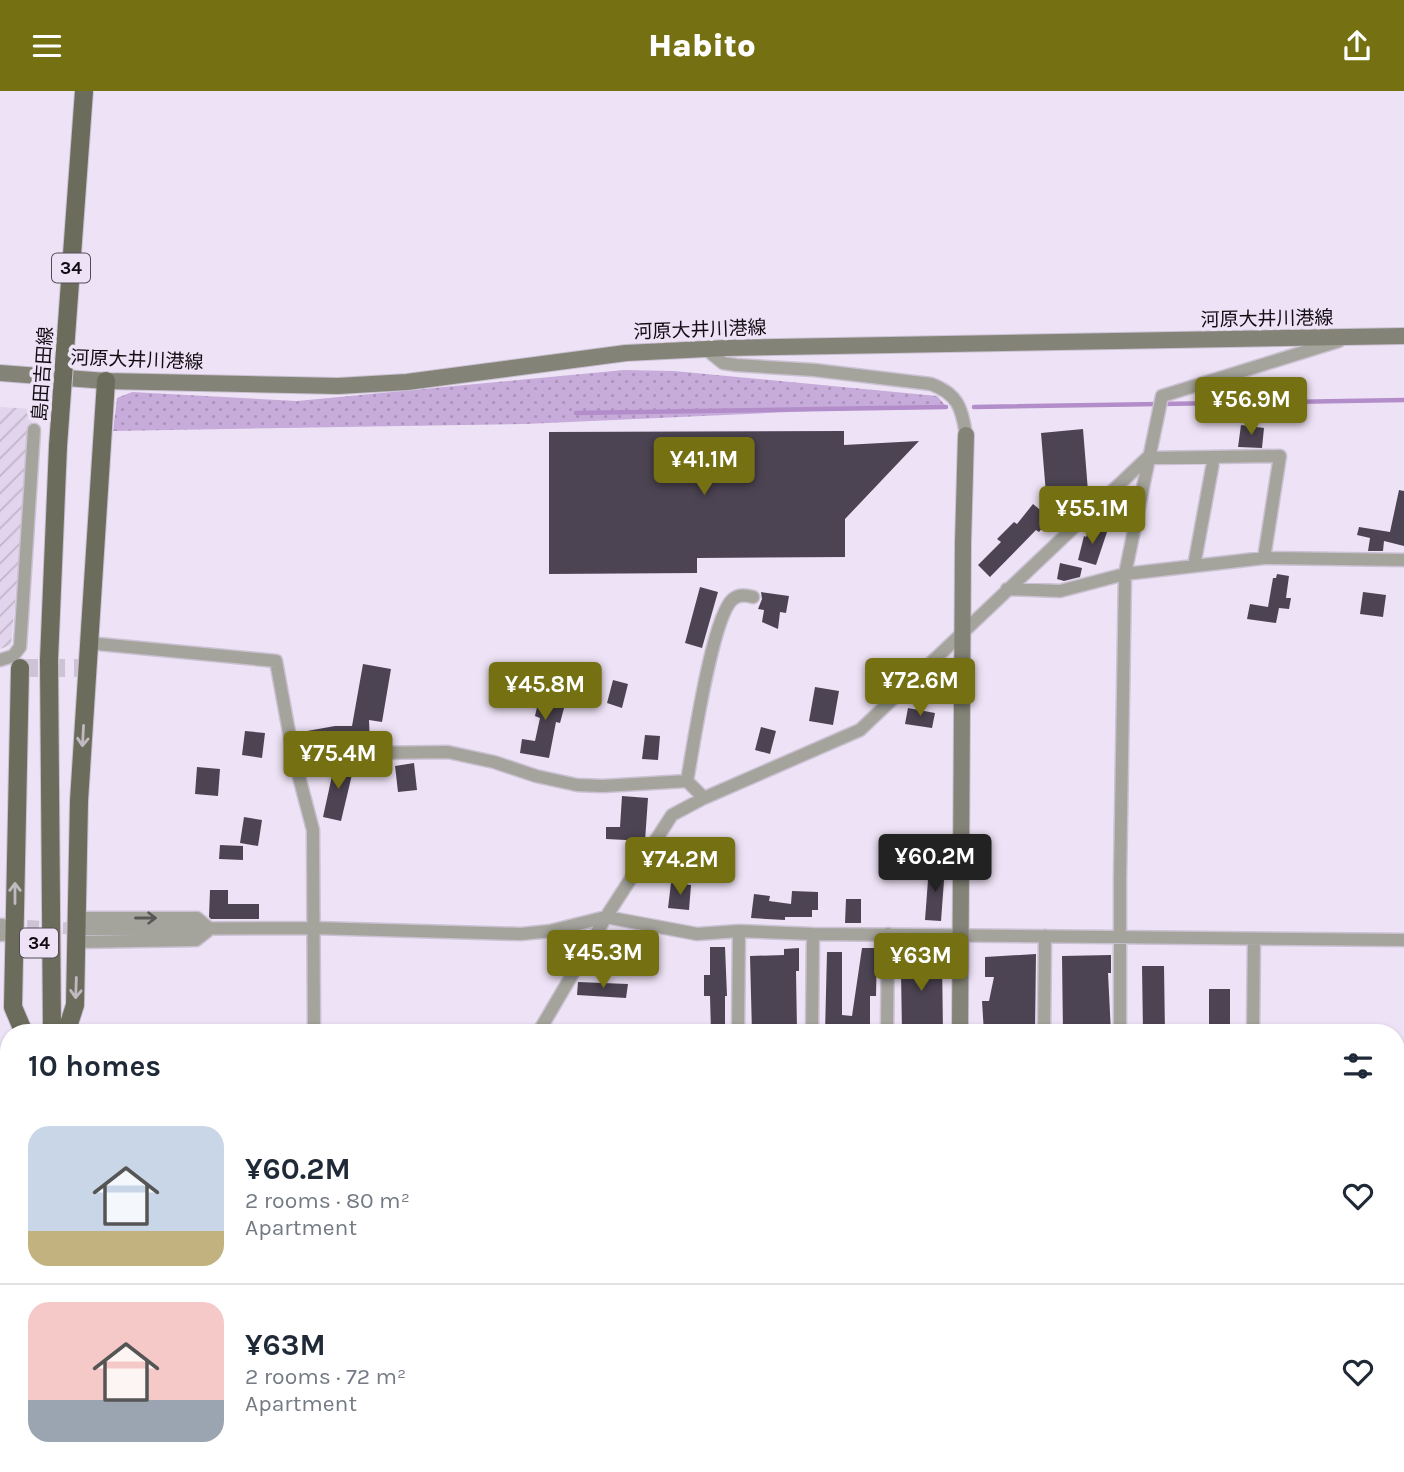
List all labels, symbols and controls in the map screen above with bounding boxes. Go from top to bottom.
icon: menu [28,27,66,65]
text: Habito [648,27,756,64]
icon: share [1338,27,1376,65]
road number: 34 [52,253,90,283]
street label: 河原大井川港線 [1200,307,1334,331]
street label: 河原大井川港線 [633,317,767,343]
street label: 島田吉田線 [29,326,57,422]
street label: 河原大井川港線 [70,347,204,373]
pin: ¥56.9M [1194,377,1308,437]
text: ¥56.9M [1211,386,1291,413]
pin: ¥41.1M [647,437,761,497]
text: ¥41.1M [670,446,738,473]
pin: ¥55.1M [1035,487,1149,546]
text: ¥55.1M [1055,495,1129,522]
pin: ¥72.6M [863,659,977,718]
pin: ¥45.8M [488,663,602,722]
text: ¥72.6M [881,667,959,694]
text: ¥45.8M [505,671,585,698]
one-way arrow [76,724,89,747]
pin: ¥75.4M [281,731,395,791]
text: ¥75.4M [299,740,377,767]
pin: ¥60.2M [878,835,992,894]
pin: ¥74.2M [623,837,737,897]
text: ¥60.2M [895,843,975,870]
text: ¥74.2M [641,846,719,873]
one-way arrow [8,882,22,905]
one-way arrow [134,911,157,925]
road number: 34 [20,929,58,957]
pin: ¥45.3M [546,930,660,990]
pin: ¥63M [880,933,962,993]
text: ¥45.3M [563,939,643,966]
text: ¥63M [890,942,952,969]
one-way arrow [69,976,83,999]
icon: filters [1339,1047,1377,1085]
text: 10 homes [28,1048,161,1084]
text: ¥60.2M [245,1151,351,1187]
icon: home [84,1154,168,1238]
icon: heart [1339,1177,1377,1215]
text: 2 rooms · 80 m² [245,1187,410,1214]
text: Apartment [245,1214,357,1241]
text: ¥63M [245,1327,326,1363]
icon: home [84,1330,168,1414]
icon: heart [1339,1353,1377,1391]
text: 2 rooms · 72 m² [245,1363,406,1390]
text: Apartment [245,1390,357,1417]

